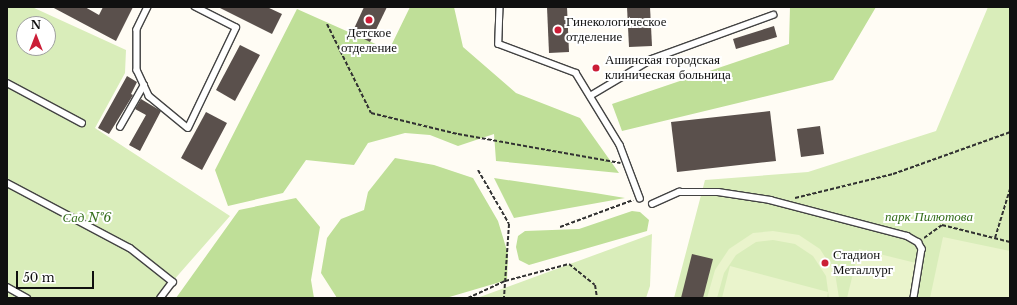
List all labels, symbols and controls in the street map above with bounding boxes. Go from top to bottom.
marker: Детское отделение [364,15,374,25]
place label: Гинекологическое отделение [566,15,666,46]
north arrow [16,16,56,56]
text: N [31,18,41,32]
marker: Гинекологическое отделение [553,25,563,35]
place label: Детское отделение [341,26,397,57]
place label: Ашинская городская клиническая больница [605,53,731,84]
marker: Ашинская городская клиническая больница [590,62,602,74]
park label: парк Пилютова [885,209,973,225]
park label: Сад №6 [62,210,112,226]
place label: Стадион Металлург [833,248,893,279]
marker: Стадион Металлург [820,258,830,268]
scale bar [18,263,96,289]
text: 50 m [23,270,55,285]

